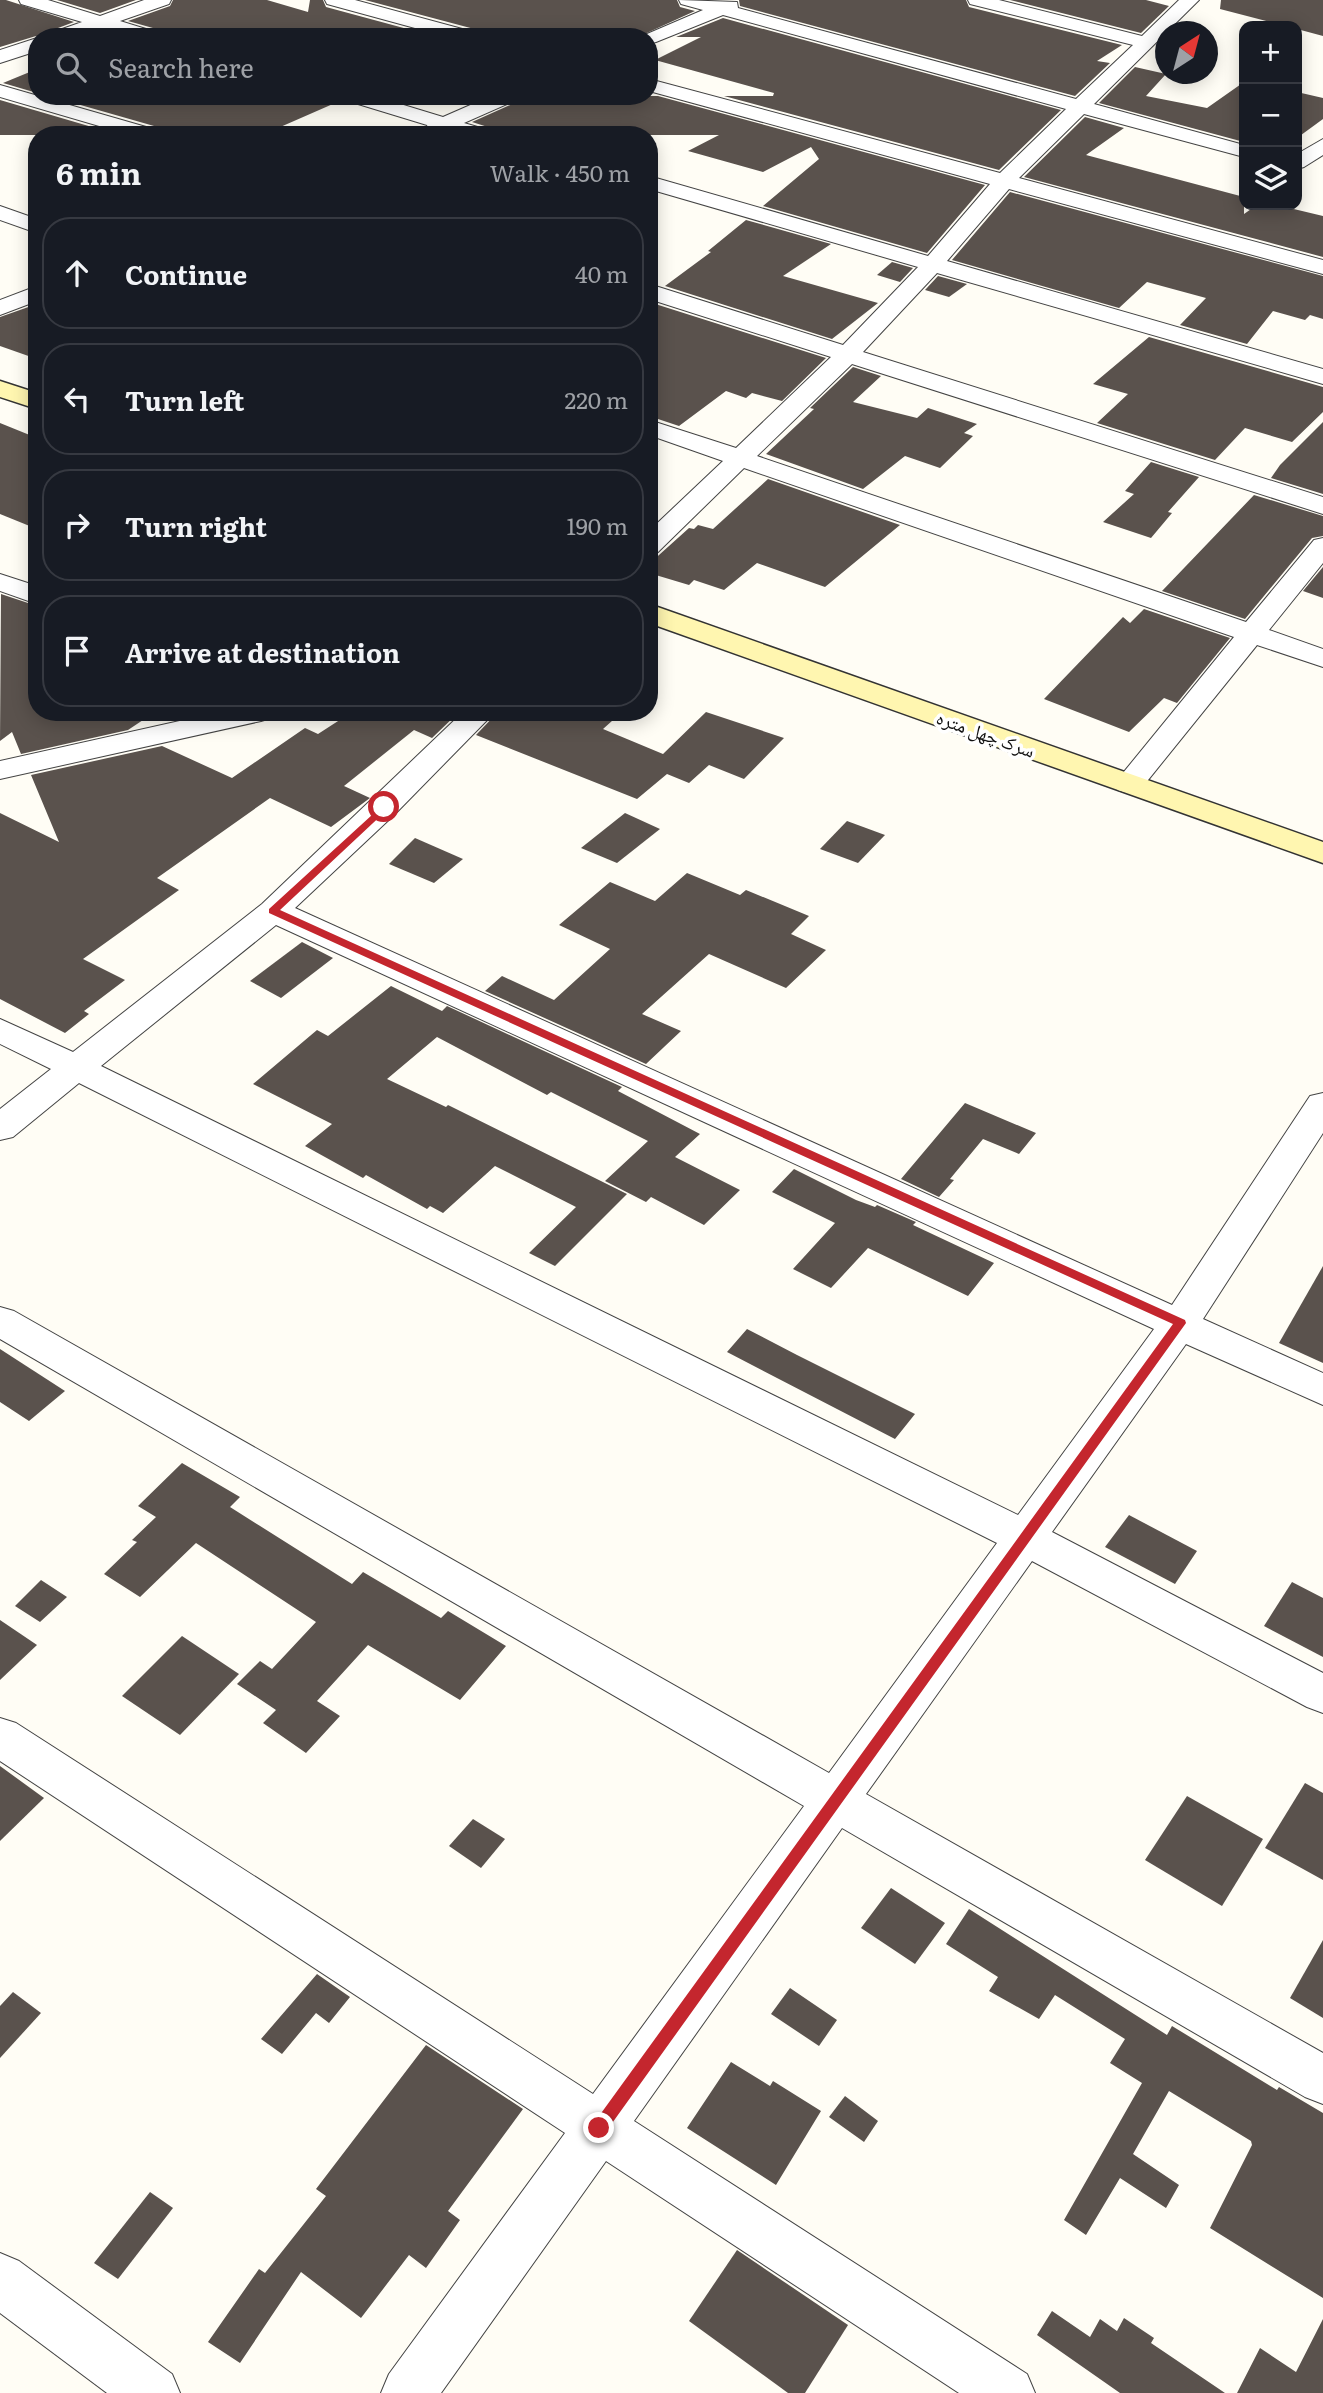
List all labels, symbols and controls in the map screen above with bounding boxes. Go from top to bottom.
north arrow [1155,21,1218,84]
map controls [1239,21,1302,210]
button: + [1239,21,1302,84]
search box [28,28,658,105]
text: Search here [108,47,254,86]
icon: search [52,48,90,86]
button: − [1239,84,1302,147]
button: layers [1239,147,1302,210]
text: 6 min [56,150,141,194]
text: Walk · 450 m [490,155,630,189]
icon: ahead [58,254,96,292]
text: Continue [125,254,247,293]
text: 40 m [575,256,628,290]
icon: left [58,380,96,418]
text: Turn left [125,380,244,419]
text: 220 m [564,382,628,416]
icon: right [58,506,96,544]
text: Turn right [125,506,267,545]
text: 190 m [566,508,628,542]
icon: arrive [58,632,96,670]
text: Arrive at destination [125,632,400,671]
street label: سرک چهل متره [933,702,1039,764]
route start [368,791,399,822]
route end [583,2112,614,2143]

